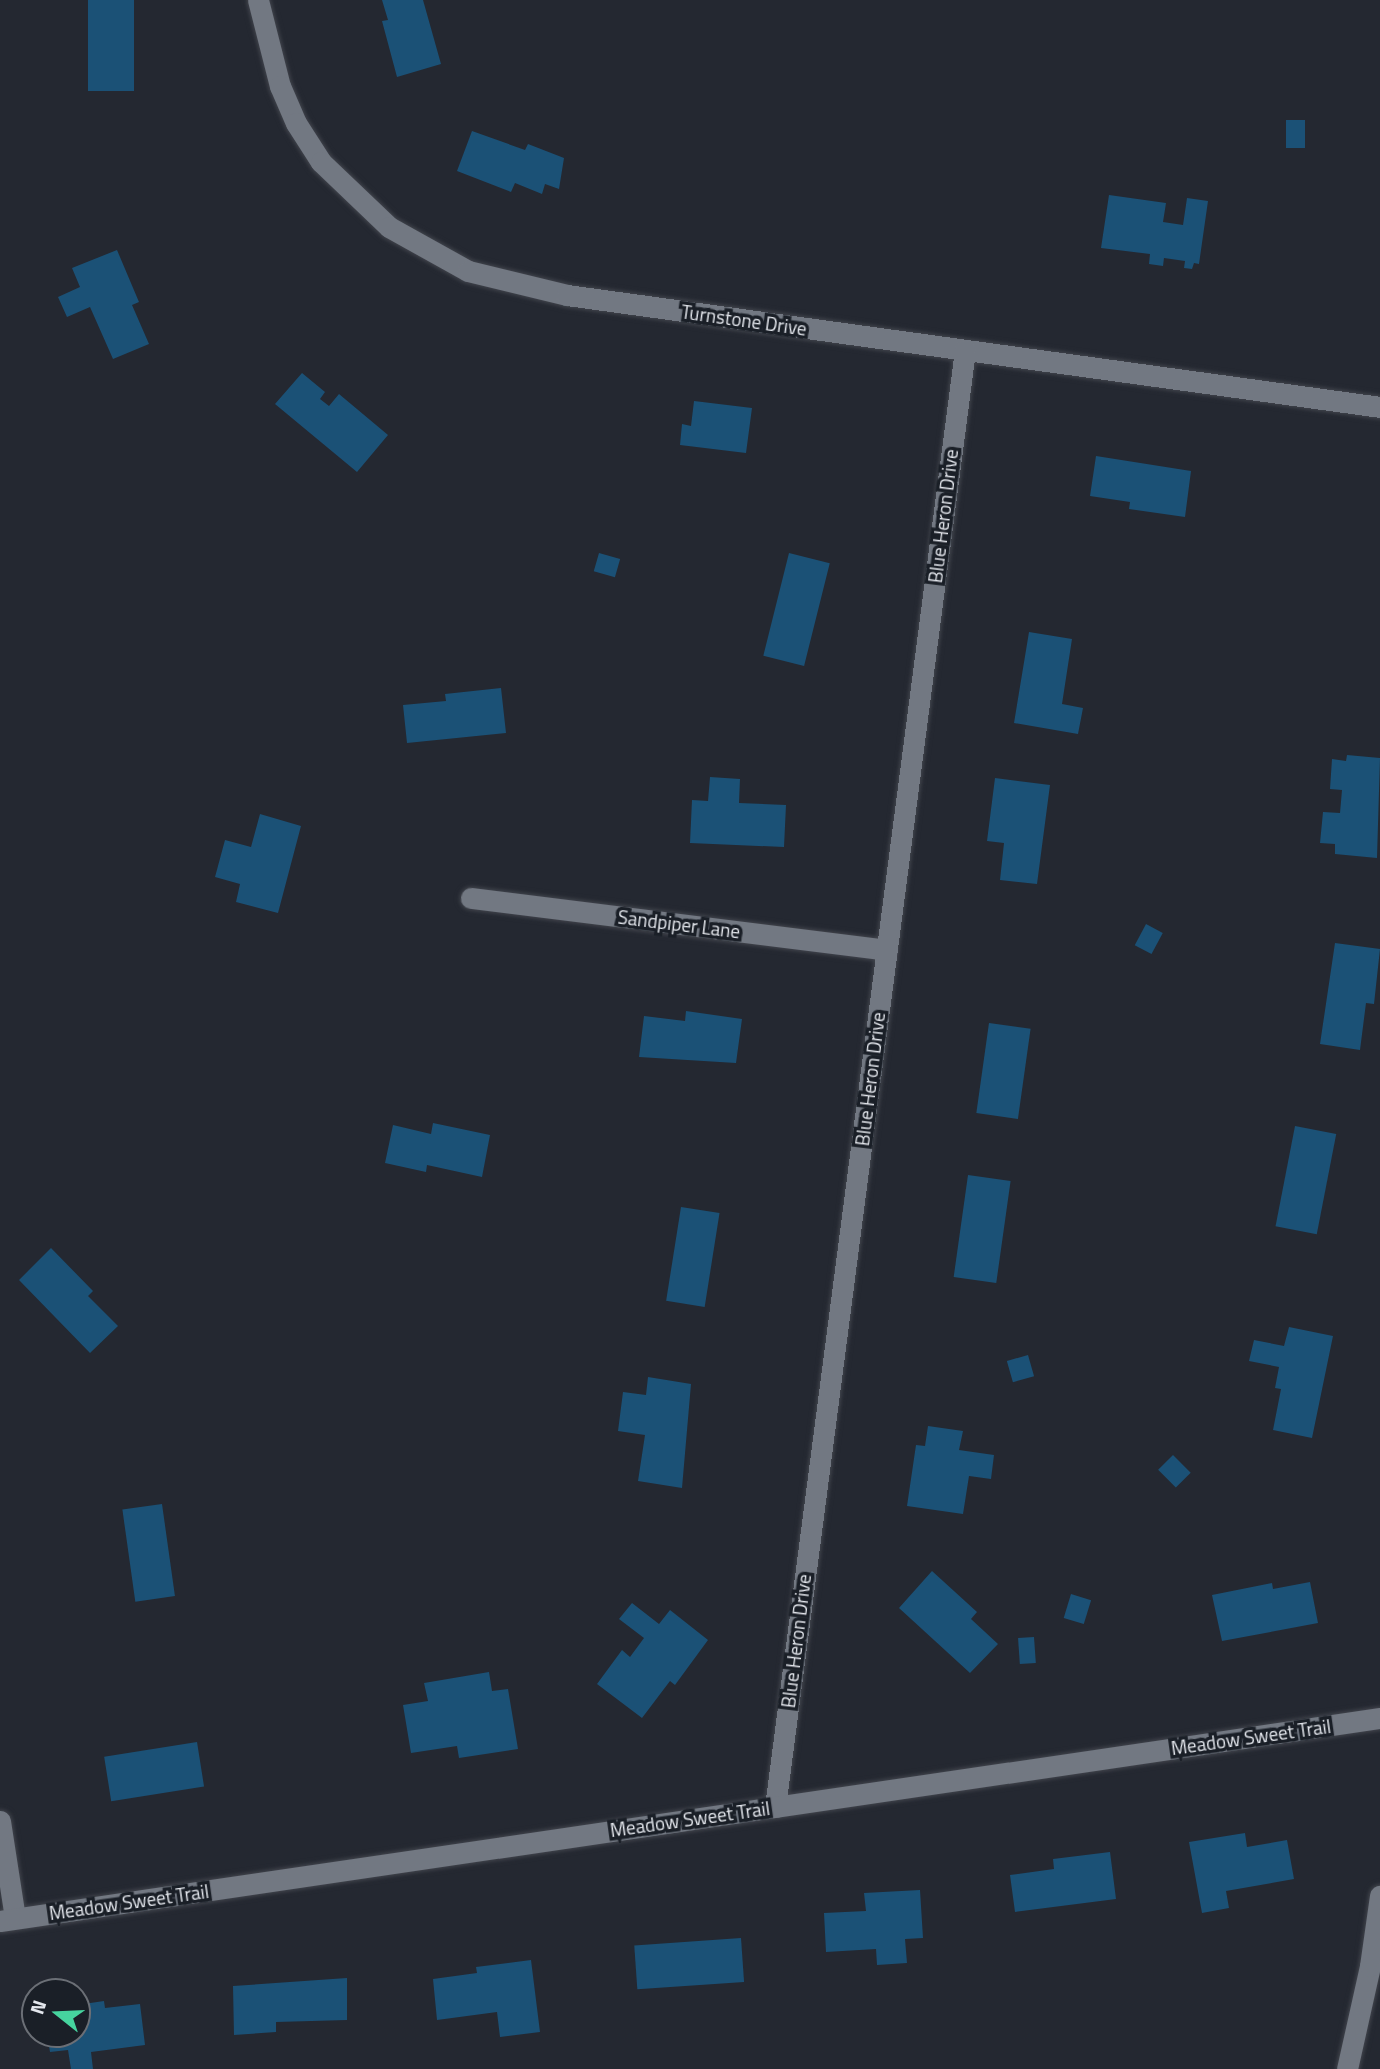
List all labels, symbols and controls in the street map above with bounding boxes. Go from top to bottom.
street label: Turnstone Drive [680,300,808,340]
street label: Blue Heron Drive [923,448,963,584]
street label: Sandpiper Lane [617,905,741,943]
street label: Blue Heron Drive [850,1011,890,1147]
street label: Blue Heron Drive [776,1573,816,1709]
street label: Meadow Sweet Trail [1170,1714,1332,1760]
street label: Meadow Sweet Trail [609,1796,771,1842]
street label: Meadow Sweet Trail [48,1879,210,1925]
north arrow [21,1978,91,2048]
text: N [22,1996,53,2018]

